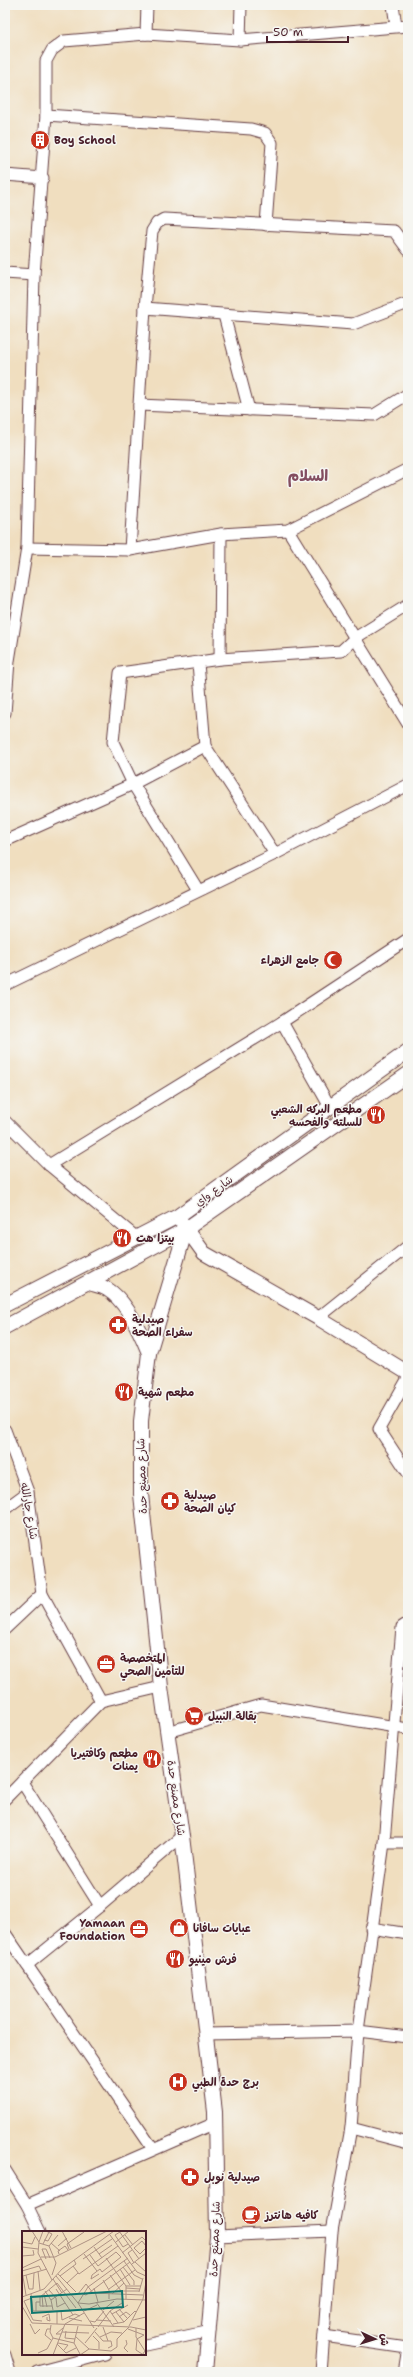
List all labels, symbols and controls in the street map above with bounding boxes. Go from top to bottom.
scale bar [267,18,348,44]
text: 50 m [273,24,303,40]
building icon: Boy School [29,129,51,151]
place label: Boy School [54,133,116,148]
district label: السلام [288,466,328,487]
mosque icon: جامع الزهراء [322,949,344,971]
place label: جامع الزهراء [261,953,319,968]
place label: مطعم البركه الشعبي للسلته والفحسه [271,1102,362,1130]
restaurant icon: مطعم البركه الشعبي للسلته والفحسه [365,1104,387,1126]
street label: شارع واي [192,1172,237,1211]
restaurant icon: بيتزا هت [111,1227,133,1249]
place label: بيتزا هت [136,1231,175,1246]
place label: صيدلية سفراء الصحة [132,1312,193,1340]
pharmacy icon: صيدلية سفراء الصحة [107,1314,129,1336]
restaurant icon: مطعم شهية [113,1381,135,1403]
place label: مطعم شهية [138,1385,194,1401]
street label: شارع مصنع حدة [133,1438,152,1514]
street label: شارع جارالله [16,1481,41,1541]
place label: صيدلية كيان الصحة [184,1488,236,1516]
pharmacy icon: صيدلية كيان الصحة [159,1490,181,1512]
place label: المتخصصة للتأمين الصحي [120,1651,185,1681]
office icon: المتخصصة للتأمين الصحي [95,1653,117,1675]
supermarket icon: بقالة النبيل [183,1705,205,1727]
place label: بقالة النبيل [208,1709,257,1724]
place label: مطعم وكافتيريا يمنات [71,1746,138,1774]
restaurant icon: مطعم وكافتيريا يمنات [141,1748,163,1770]
street label: شارع مصنع حدة [162,1759,189,1837]
place label: Yamaan Foundation [59,1916,126,1944]
shop icon: عبايات سافانا [168,1917,190,1939]
office icon: Yamaan Foundation [128,1918,150,1940]
place label: عبايات سافانا [193,1921,251,1936]
restaurant icon: فرش مينيو [164,1948,186,1970]
place label: فرش مينيو [188,1952,237,1967]
hospital icon: برج حدة الطبي [167,2071,189,2093]
place label: برج حدة الطبي [192,2075,259,2092]
pharmacy icon: صيدلية نوبل [179,2166,201,2188]
place label: صيدلية نوبل [204,2170,260,2185]
street label: شارع مصنع حدة [206,2201,225,2277]
cafe icon: كافيه هانترز [240,2204,262,2226]
place label: كافيه هانترز [264,2208,319,2223]
inset map [22,2231,146,2355]
north arrow [355,2319,395,2359]
text: ش [377,2333,392,2346]

